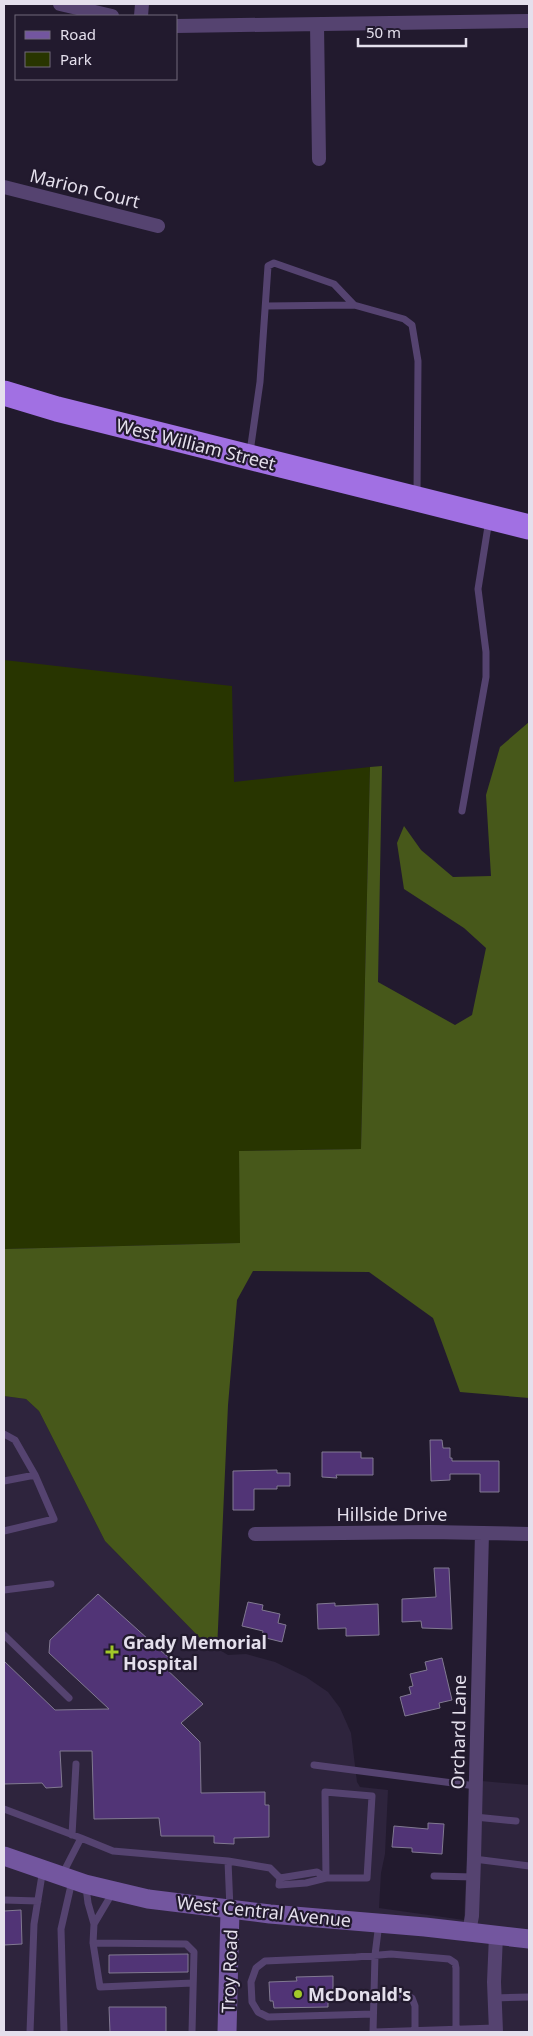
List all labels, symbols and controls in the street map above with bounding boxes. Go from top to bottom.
legend [15,15,178,80]
scale bar [358,15,466,47]
text: 50 m [366,22,401,42]
text: Road [60,24,96,44]
text: Park [60,49,92,69]
street label: Marion Court [28,163,143,213]
street label: West William Street [114,413,279,476]
street label: Hillside Drive [337,1502,447,1526]
place label: Grady Memorial Hospital [123,1630,267,1675]
marker: Grady Memorial Hospital [105,1645,119,1659]
street label: Orchard Lane [445,1674,471,1790]
street label: West Central Avenue [176,1890,352,1932]
street label: Troy Road [216,1929,242,2013]
place label: McDonald's [308,1982,411,2006]
marker: McDonald's [292,1988,304,2000]

